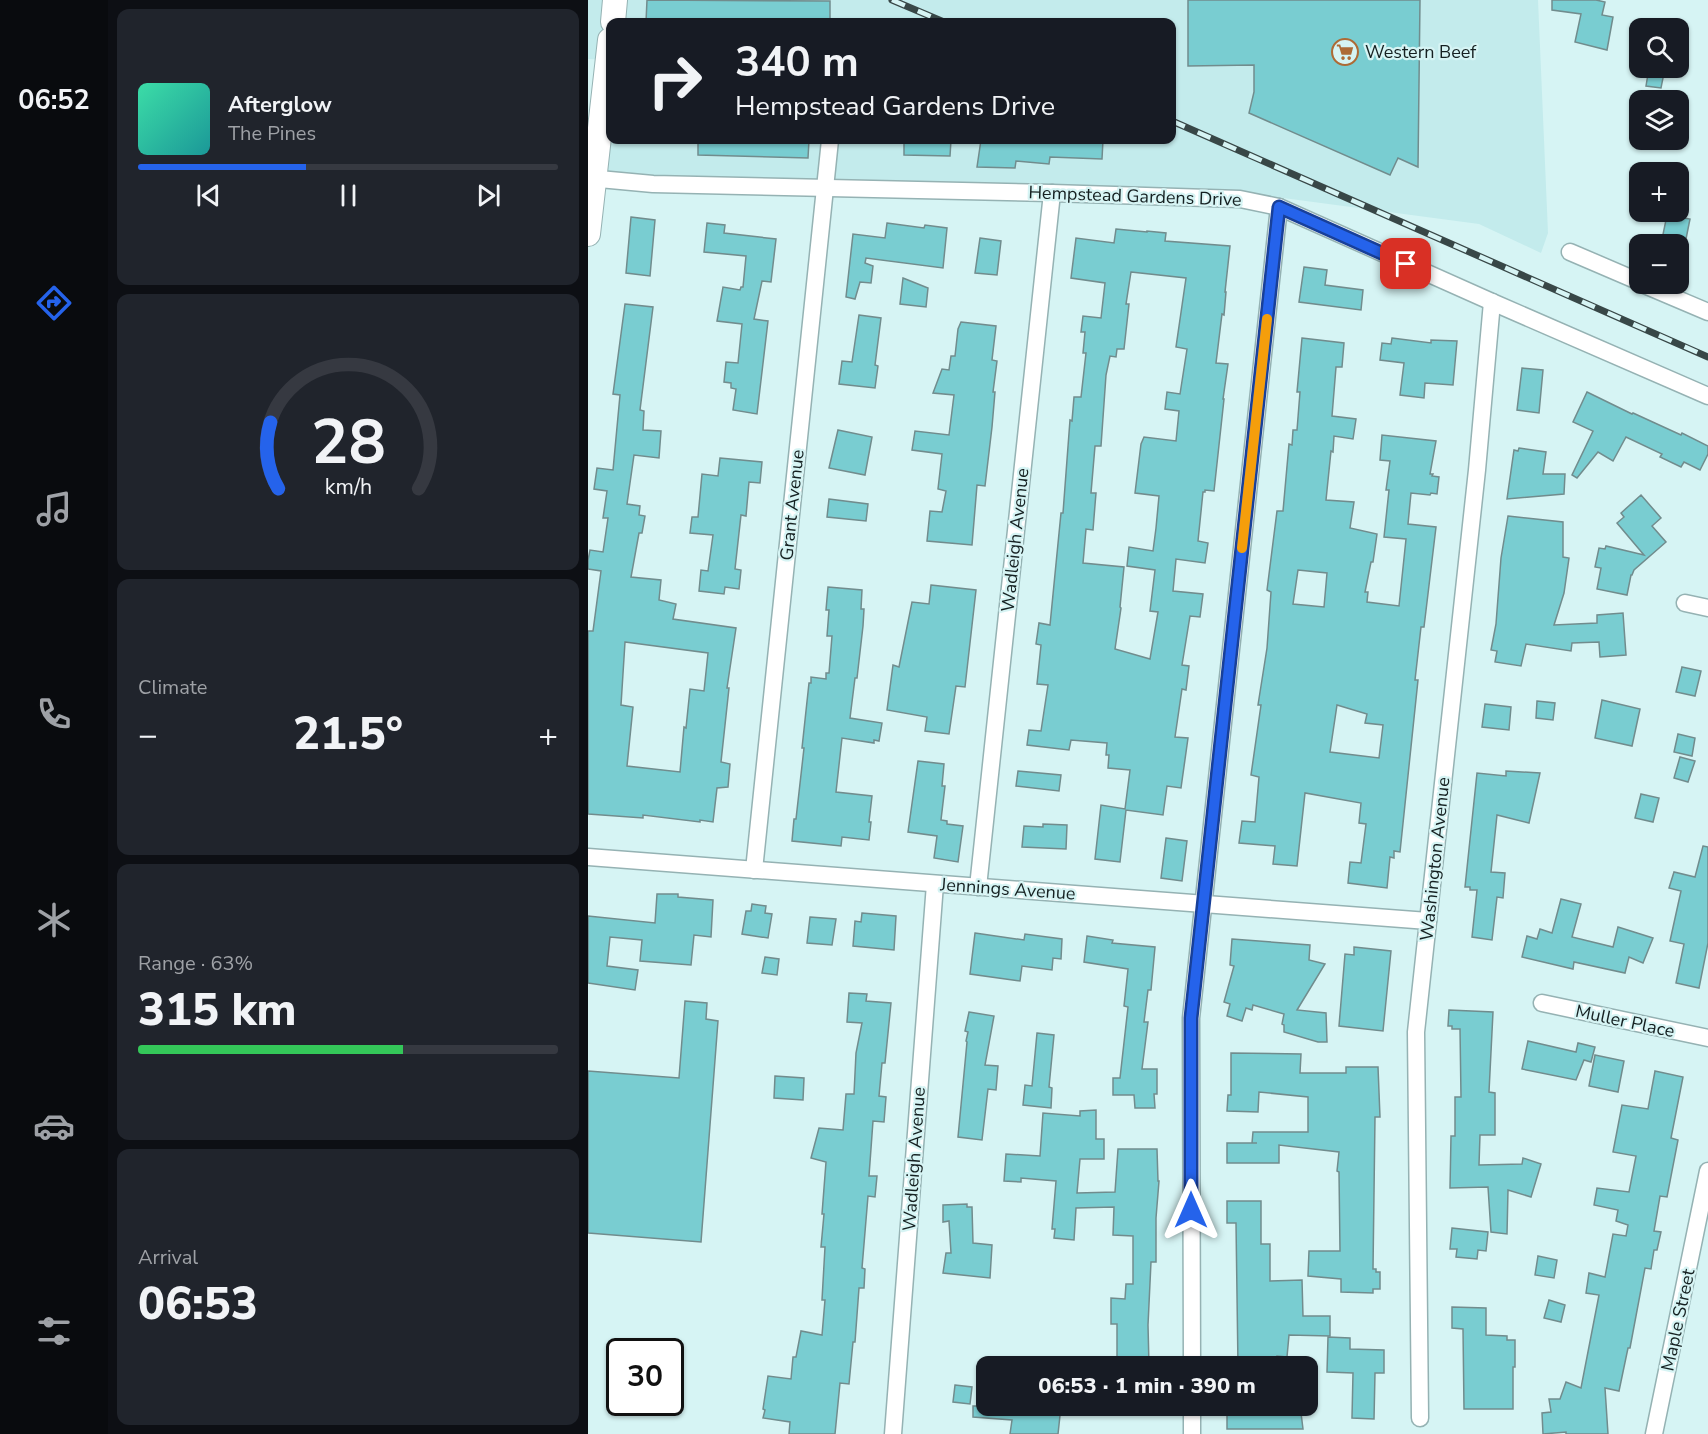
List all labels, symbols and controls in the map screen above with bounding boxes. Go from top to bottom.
map controls [1629,18,1689,294]
button: search [1629,18,1689,78]
text: 340 m [735,34,859,91]
supermarket icon: Western Beef [1330,37,1360,67]
place label: Western Beef [1365,40,1477,64]
icon: right [636,42,714,120]
text: 06:52 [18,82,90,119]
text: Hempstead Gardens Drive [735,88,1055,125]
text: Afterglow [228,90,332,120]
button: layers [1629,90,1689,150]
text: The Pines [228,120,316,147]
button: + [1629,162,1689,222]
icon: previous [192,179,225,212]
icon: pause [332,179,365,212]
icon: next [472,179,505,212]
street label: Hempstead Gardens Drive [1028,180,1242,212]
button: − [1629,234,1689,294]
pin [1380,238,1431,289]
icon: arrive [1389,247,1422,280]
icon: directions [33,282,75,324]
text: 28 [311,400,385,485]
street label: Grant Avenue [774,448,810,562]
street label: Wadleigh Avenue [996,467,1034,613]
text: km/h [324,472,372,502]
icon: music [33,488,75,530]
text: Climate [138,674,207,701]
icon: phone [33,693,75,735]
text: 21.5° [293,704,403,765]
text: − [138,713,158,758]
text: + [538,713,558,758]
street label: Washington Avenue [1414,776,1456,942]
street label: Jennings Avenue [939,872,1076,906]
icon: climate [33,899,75,941]
text: Range · 63% [138,950,253,977]
text: 315 km [138,980,297,1041]
street label: Muller Place [1573,999,1677,1043]
street label: Wadleigh Avenue [897,1086,931,1232]
icon: car [33,1105,75,1147]
position arrow [1159,1178,1223,1242]
text: Arrival [138,1244,198,1271]
street label: Maple Street [1655,1266,1701,1373]
text: 06:53 [138,1274,258,1335]
icon: filters [33,1310,75,1352]
speed limit sign: 30 [606,1338,684,1416]
text: 06:53 · 1 min · 390 m [1038,1371,1256,1401]

